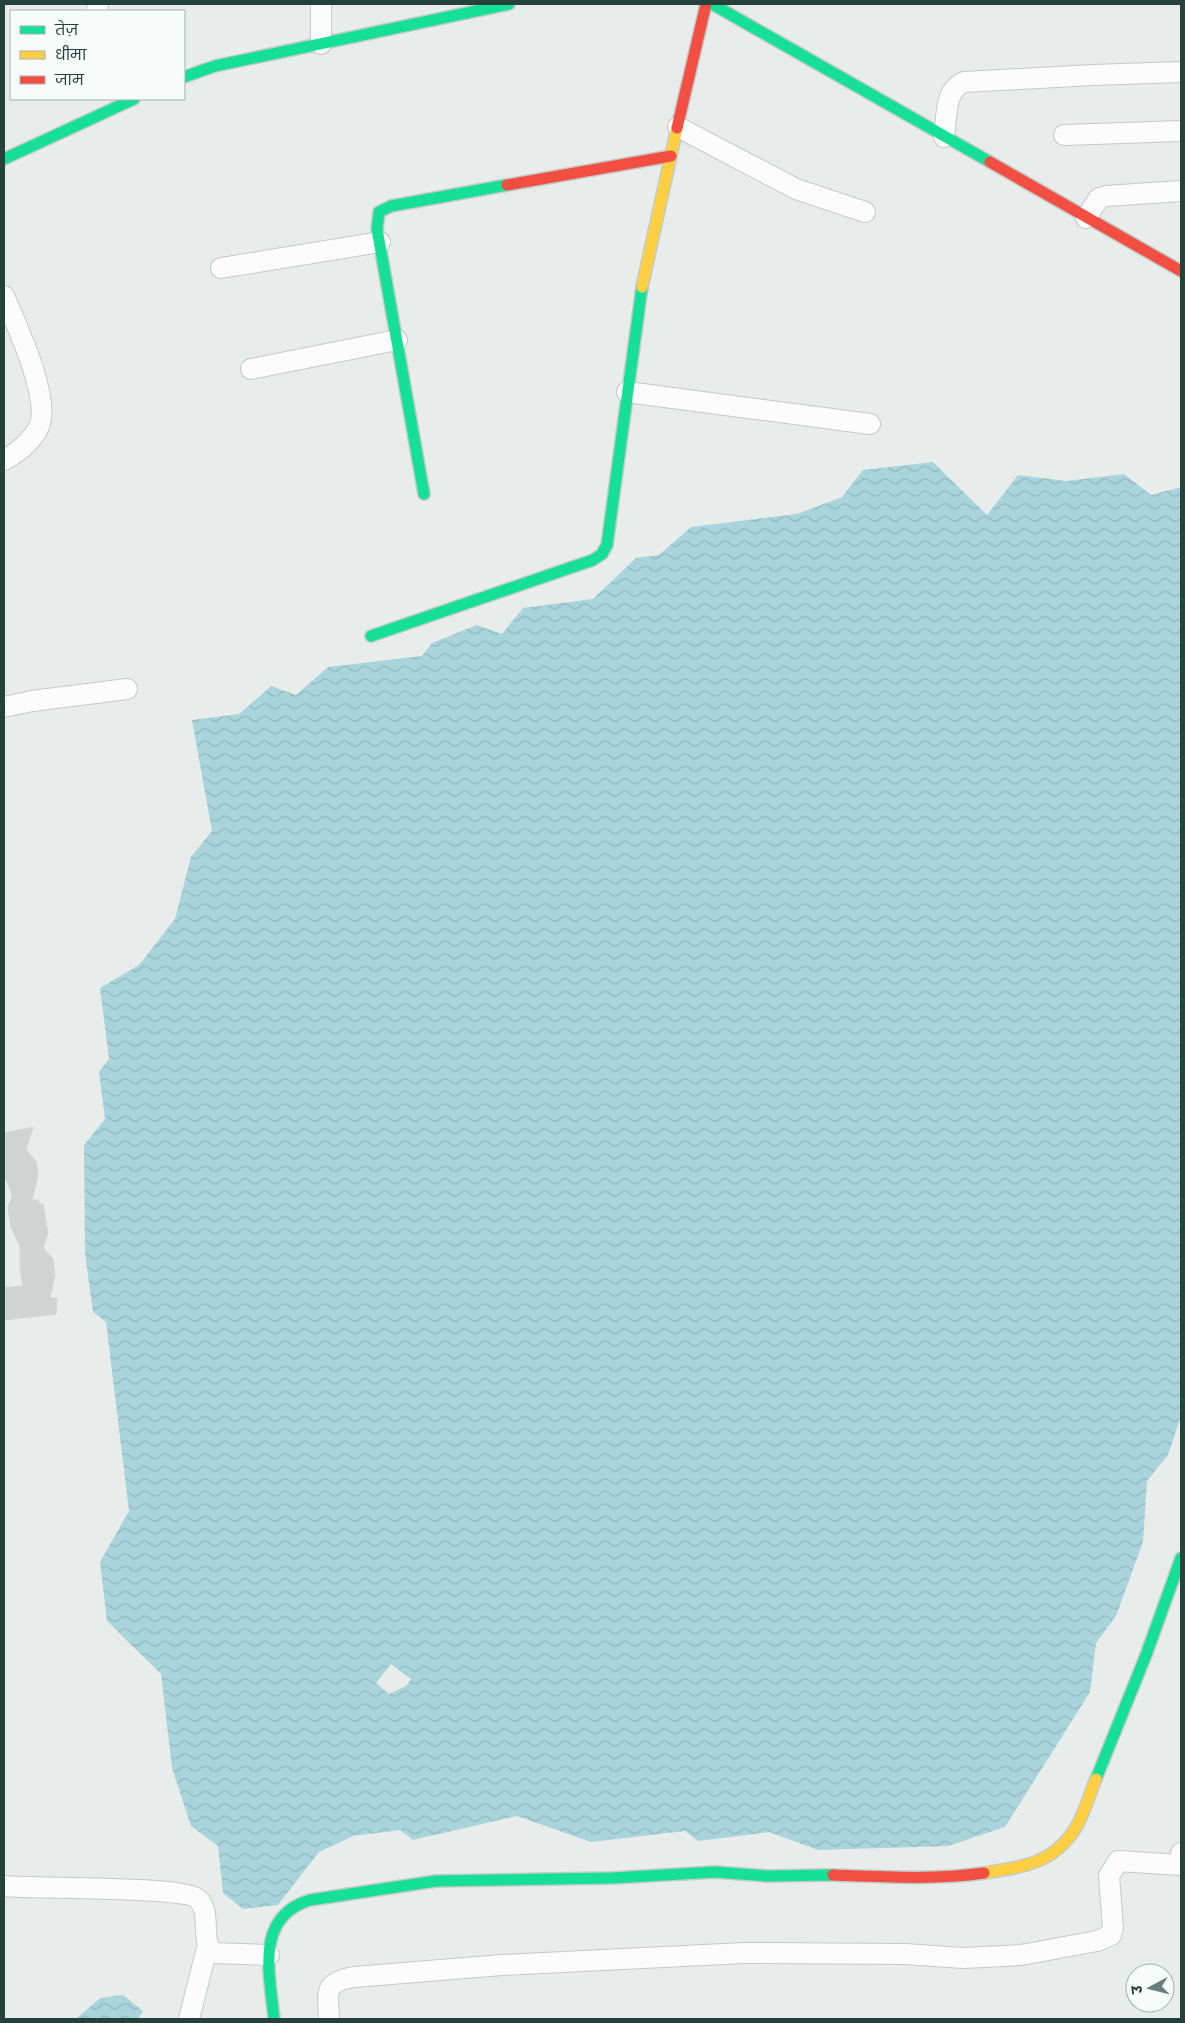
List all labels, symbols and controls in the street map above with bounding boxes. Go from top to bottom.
legend [10,10,185,100]
text: तेज़ [54,19,78,40]
text: धीमा [55,44,87,65]
text: जाम [54,69,85,90]
north arrow [1125,1963,1175,2013]
text: उ [1127,1983,1148,1996]

